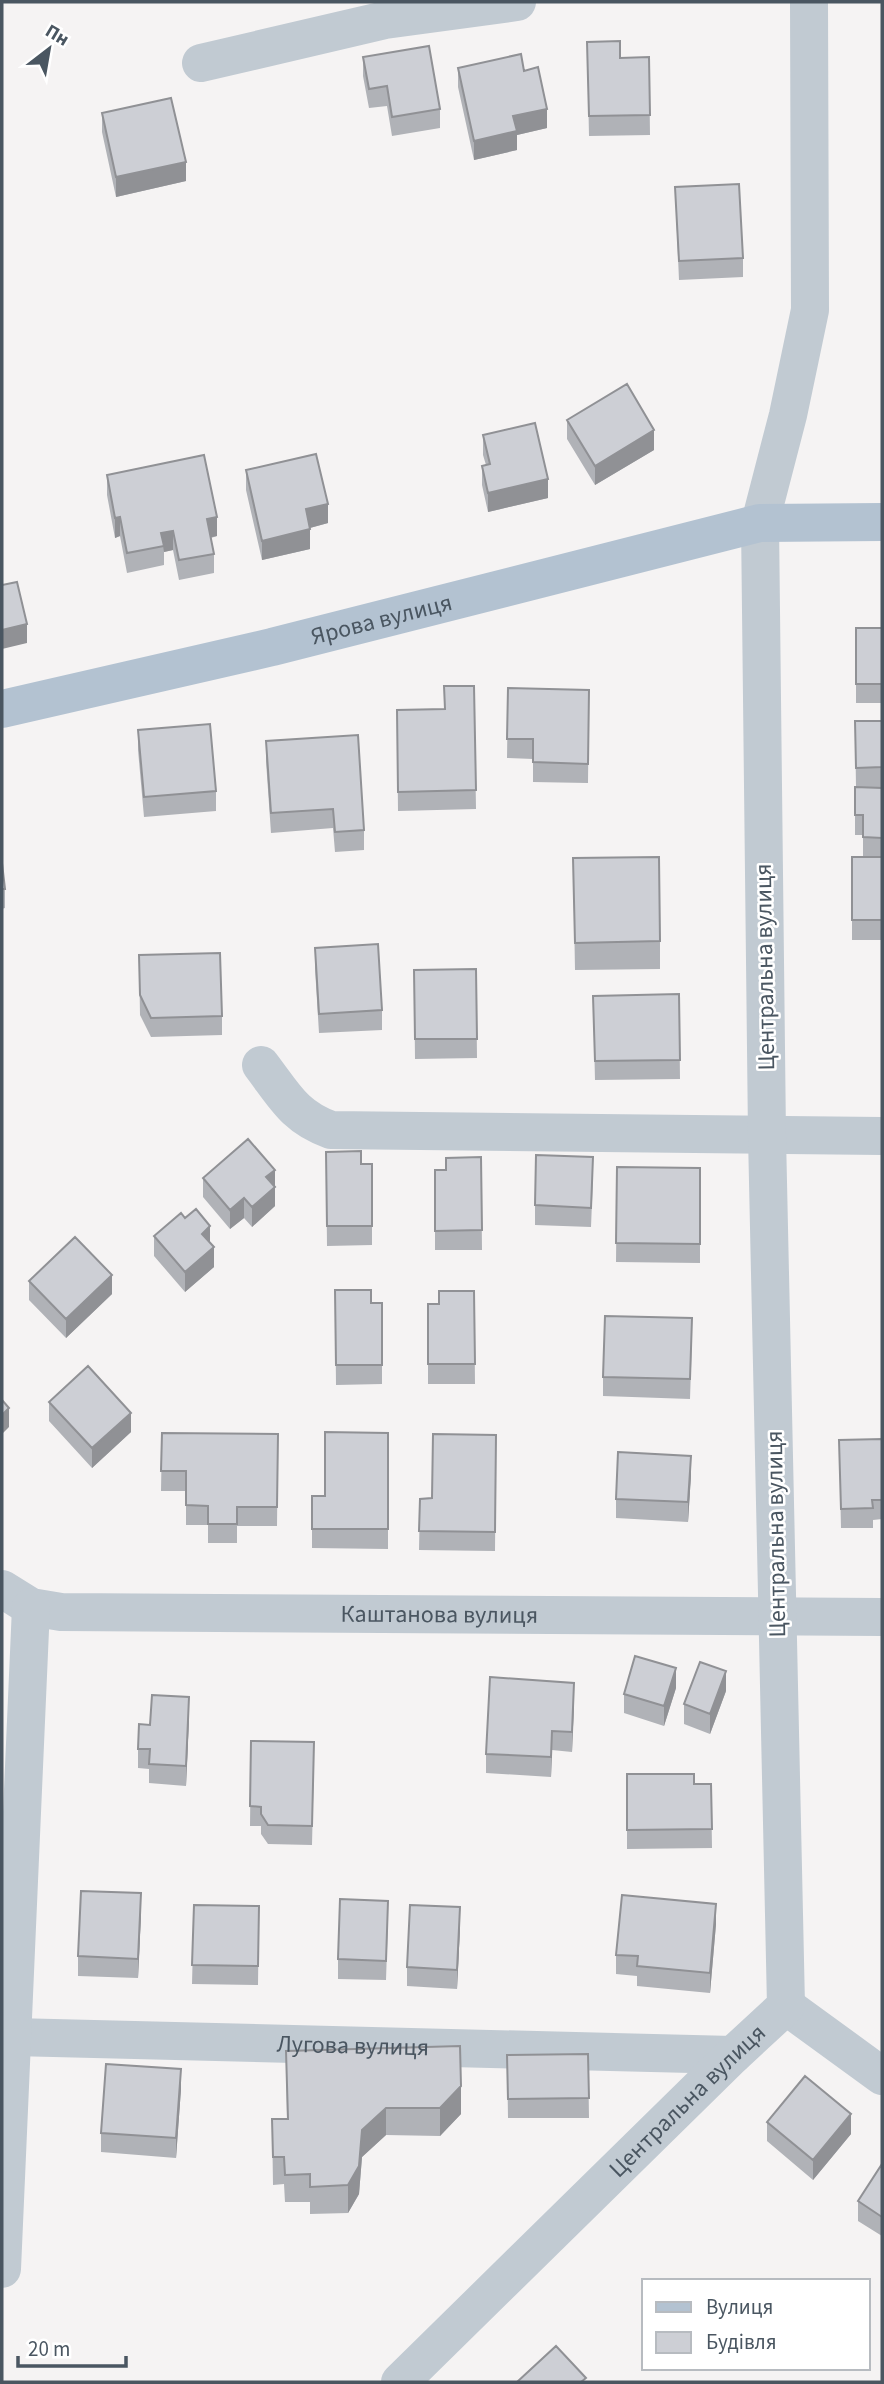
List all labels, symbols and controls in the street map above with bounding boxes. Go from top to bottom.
north arrow [14,14,84,84]
text: Пн [40,18,74,53]
street label: Ярова вулиця [307,584,456,654]
street label: Центральна вулиця [746,863,784,1071]
street label: Центральна вулиця [757,1430,795,1638]
street label: Каштанова вулиця [341,1596,538,1632]
street label: Центральна вулиця [601,2016,774,2185]
street label: Лугова вулиця [276,2026,430,2065]
legend [642,2279,870,2370]
text: Вулиця [706,2292,773,2322]
scale bar [18,2324,126,2368]
text: Будівля [706,2327,777,2357]
text: 20 m [28,2334,70,2364]

